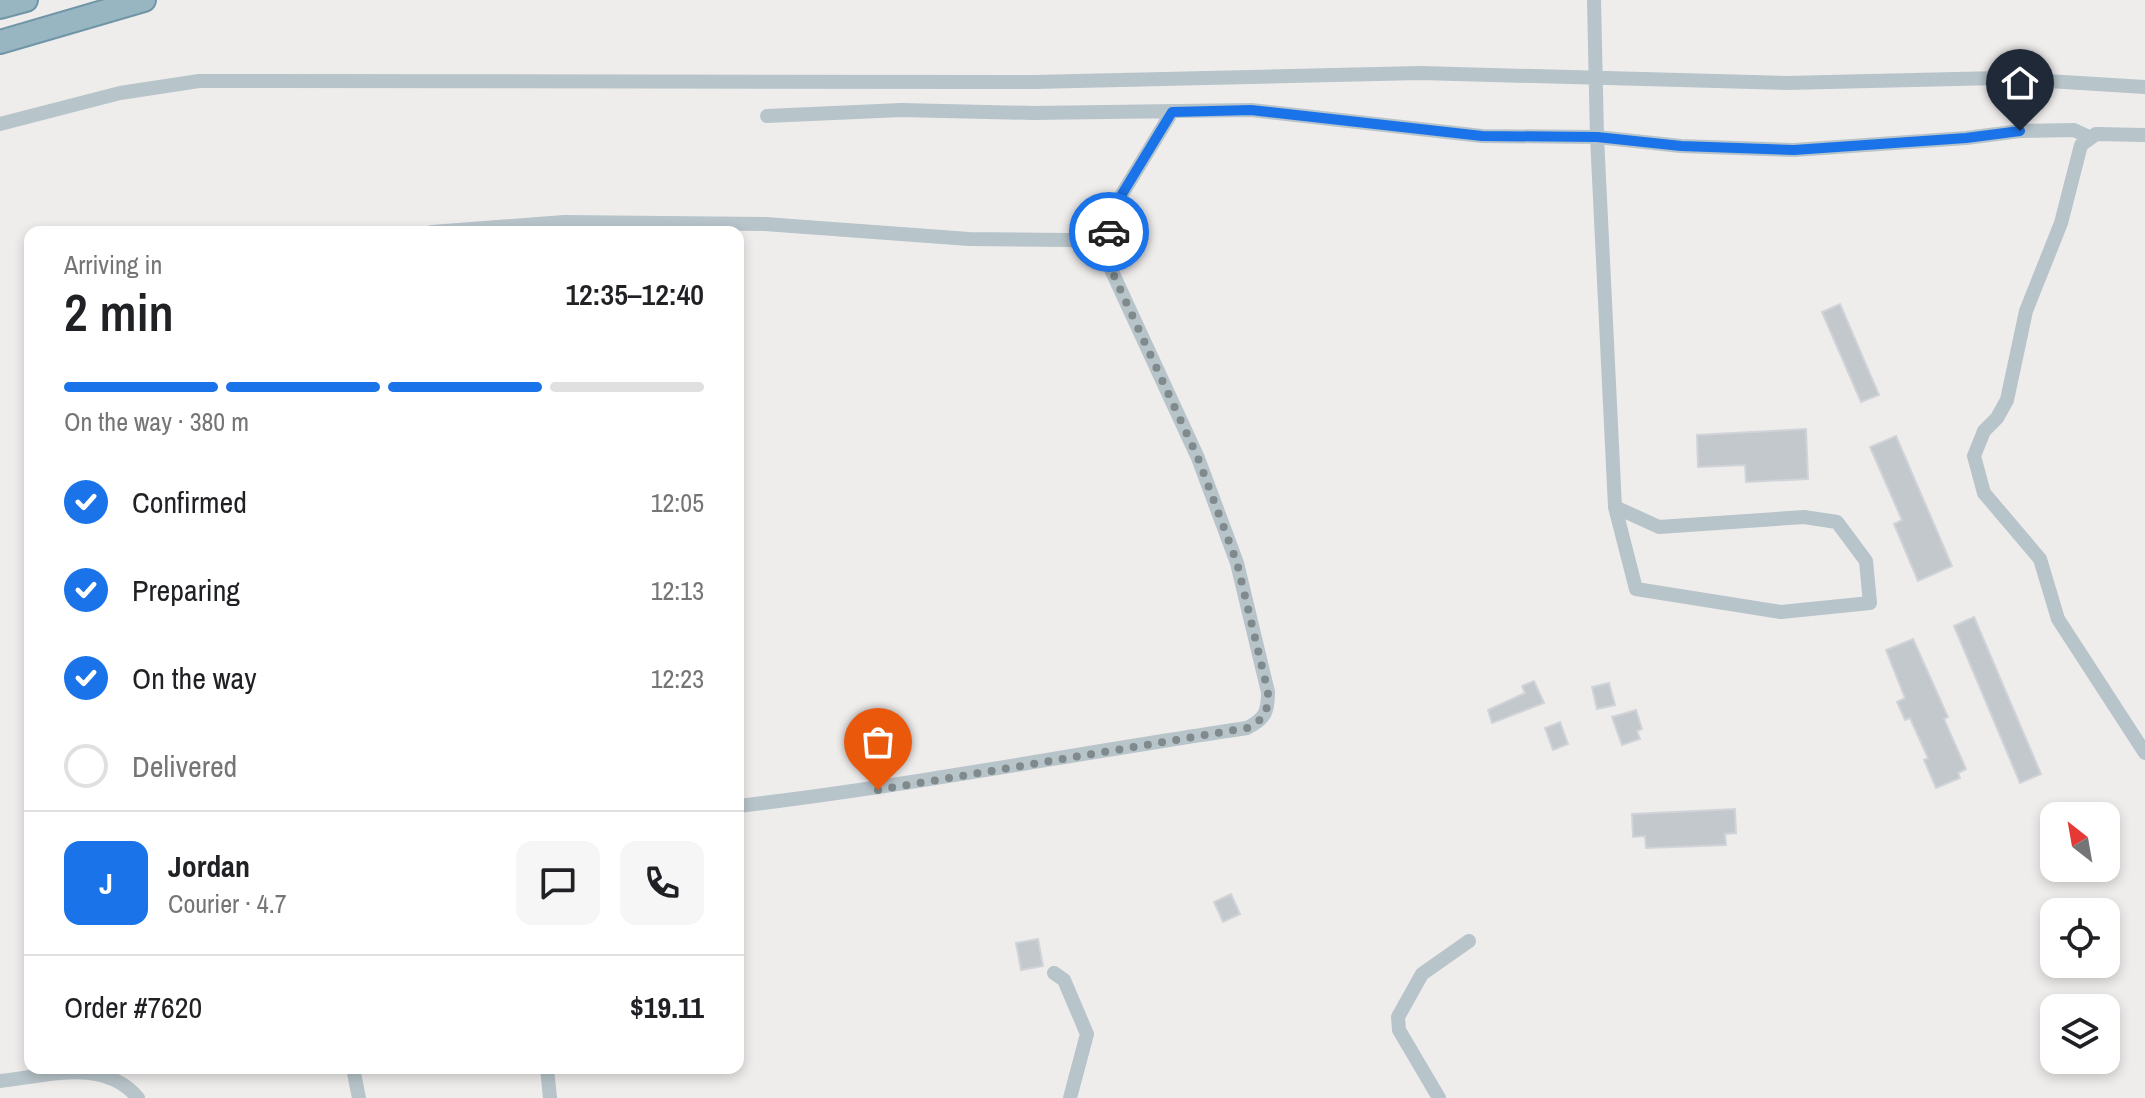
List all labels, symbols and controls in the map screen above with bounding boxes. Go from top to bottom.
pin [1986,49,2054,131]
icon: home [1998,61,2042,105]
courier [1069,192,1149,272]
icon: car [1087,210,1131,254]
text: Arriving in [64,247,162,282]
text: 12:35–12:40 [565,274,704,314]
text: 2 min [64,277,174,347]
text: On the way · 380 m [64,404,249,439]
icon: check [64,480,108,524]
text: Confirmed [132,482,247,522]
text: 12:05 [651,485,704,520]
icon: check [64,568,108,612]
text: Preparing [132,570,240,610]
text: 12:13 [651,573,704,608]
icon: check [64,656,108,700]
text: On the way [132,658,256,698]
text: 12:23 [651,661,704,696]
pin [844,708,912,790]
icon: bag [856,720,900,764]
text: Delivered [132,746,237,786]
north arrow [2040,802,2120,882]
map controls [2040,802,2120,1074]
button: chat [516,841,600,925]
button: phone [620,841,704,925]
text: Jordan [168,846,250,886]
text: J [99,863,113,903]
text: Courier · 4.7 [168,886,287,921]
button: locate [2040,898,2120,978]
text: Order #7620 [64,987,202,1027]
text: $19.11 [630,987,704,1027]
button: layers [2040,994,2120,1074]

